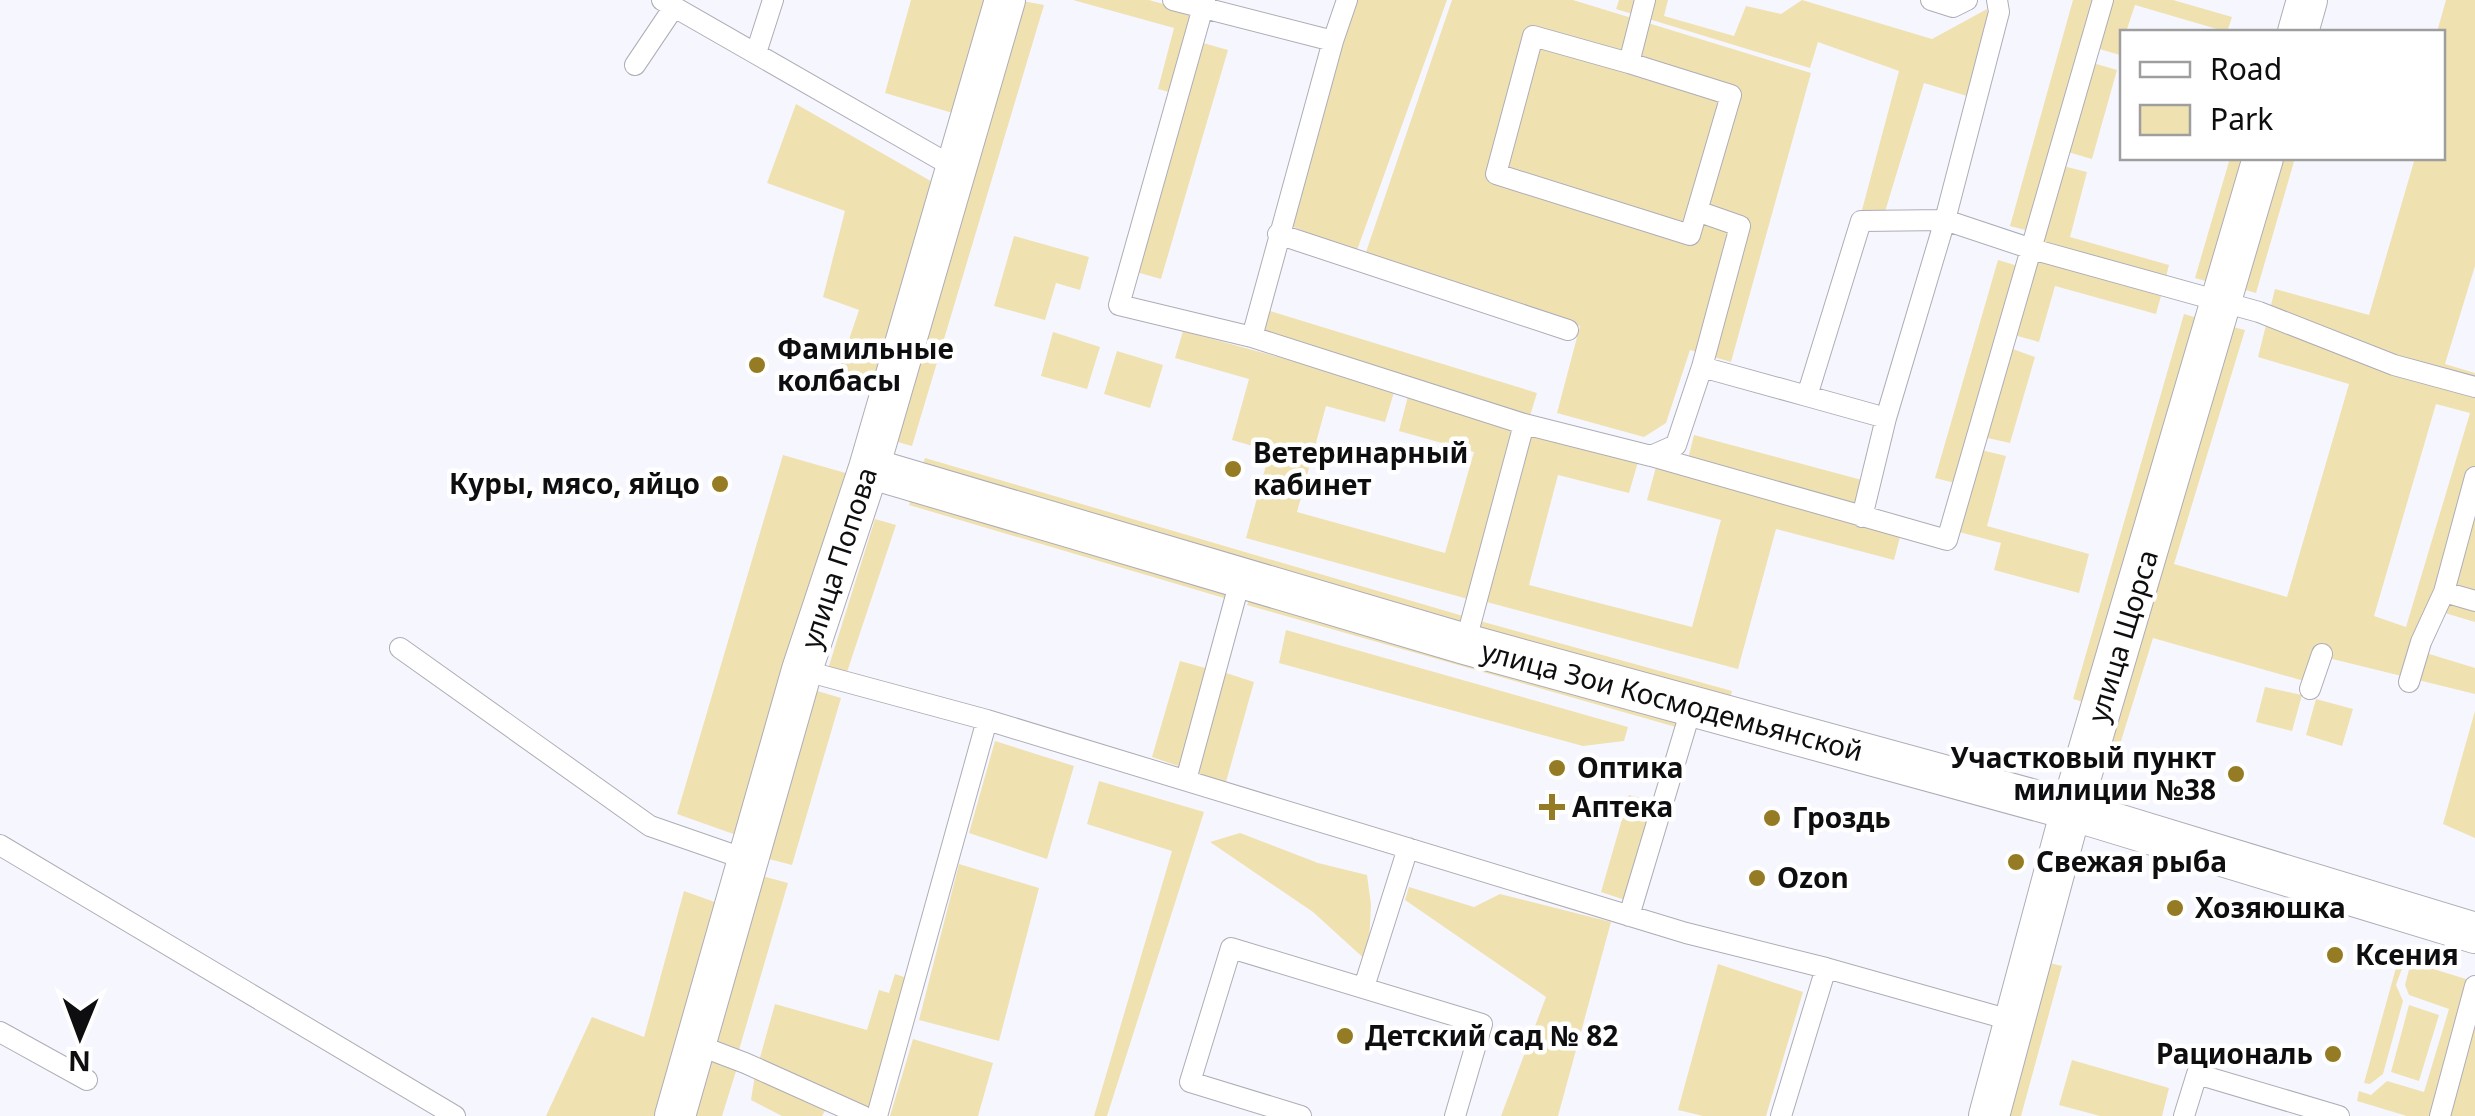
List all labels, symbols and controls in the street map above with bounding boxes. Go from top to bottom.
legend [2120,30,2445,160]
text: Road [2210,48,2282,89]
text: Park [2210,98,2273,139]
place label: Фамильные колбасы [777,329,954,399]
marker: Фамильные колбасы [746,354,768,376]
place label: Ветеринарный кабинет [1253,433,1468,503]
marker: Ветеринарный кабинет [1222,458,1244,480]
street label: улица Попова [791,462,885,653]
place label: Куры, мясо, яйцо [449,464,700,502]
marker: Куры, мясо, яйцо [709,473,731,495]
street label: улица Щорса [2078,545,2166,727]
street label: улица Зои Космодемьянской [1477,631,1867,769]
place label: Участковый пункт милиции №38 [1950,738,2216,808]
place label: Оптика [1577,748,1683,786]
marker: Оптика [1546,757,1568,779]
marker: Участковый пункт милиции №38 [2225,763,2247,785]
place label: Аптека [1572,787,1673,825]
marker: Аптека [1541,796,1563,818]
place label: Гроздь [1792,798,1891,836]
marker: Гроздь [1761,807,1783,829]
place label: Свежая рыба [2036,842,2227,880]
marker: Свежая рыба [2005,851,2027,873]
place label: Ozon [1777,858,1849,896]
marker: Ozon [1746,867,1768,889]
place label: Хозяюшка [2195,888,2346,926]
marker: Хозяюшка [2164,897,2186,919]
place label: Ксения [2355,935,2459,973]
marker: Ксения [2324,944,2346,966]
north arrow [30,986,130,1086]
place label: Детский сад № 82 [1365,1016,1618,1054]
marker: Детский сад № 82 [1334,1025,1356,1047]
place label: Рациональ [2156,1034,2313,1072]
text: N [68,1043,91,1081]
marker: Рациональ [2322,1043,2344,1065]

